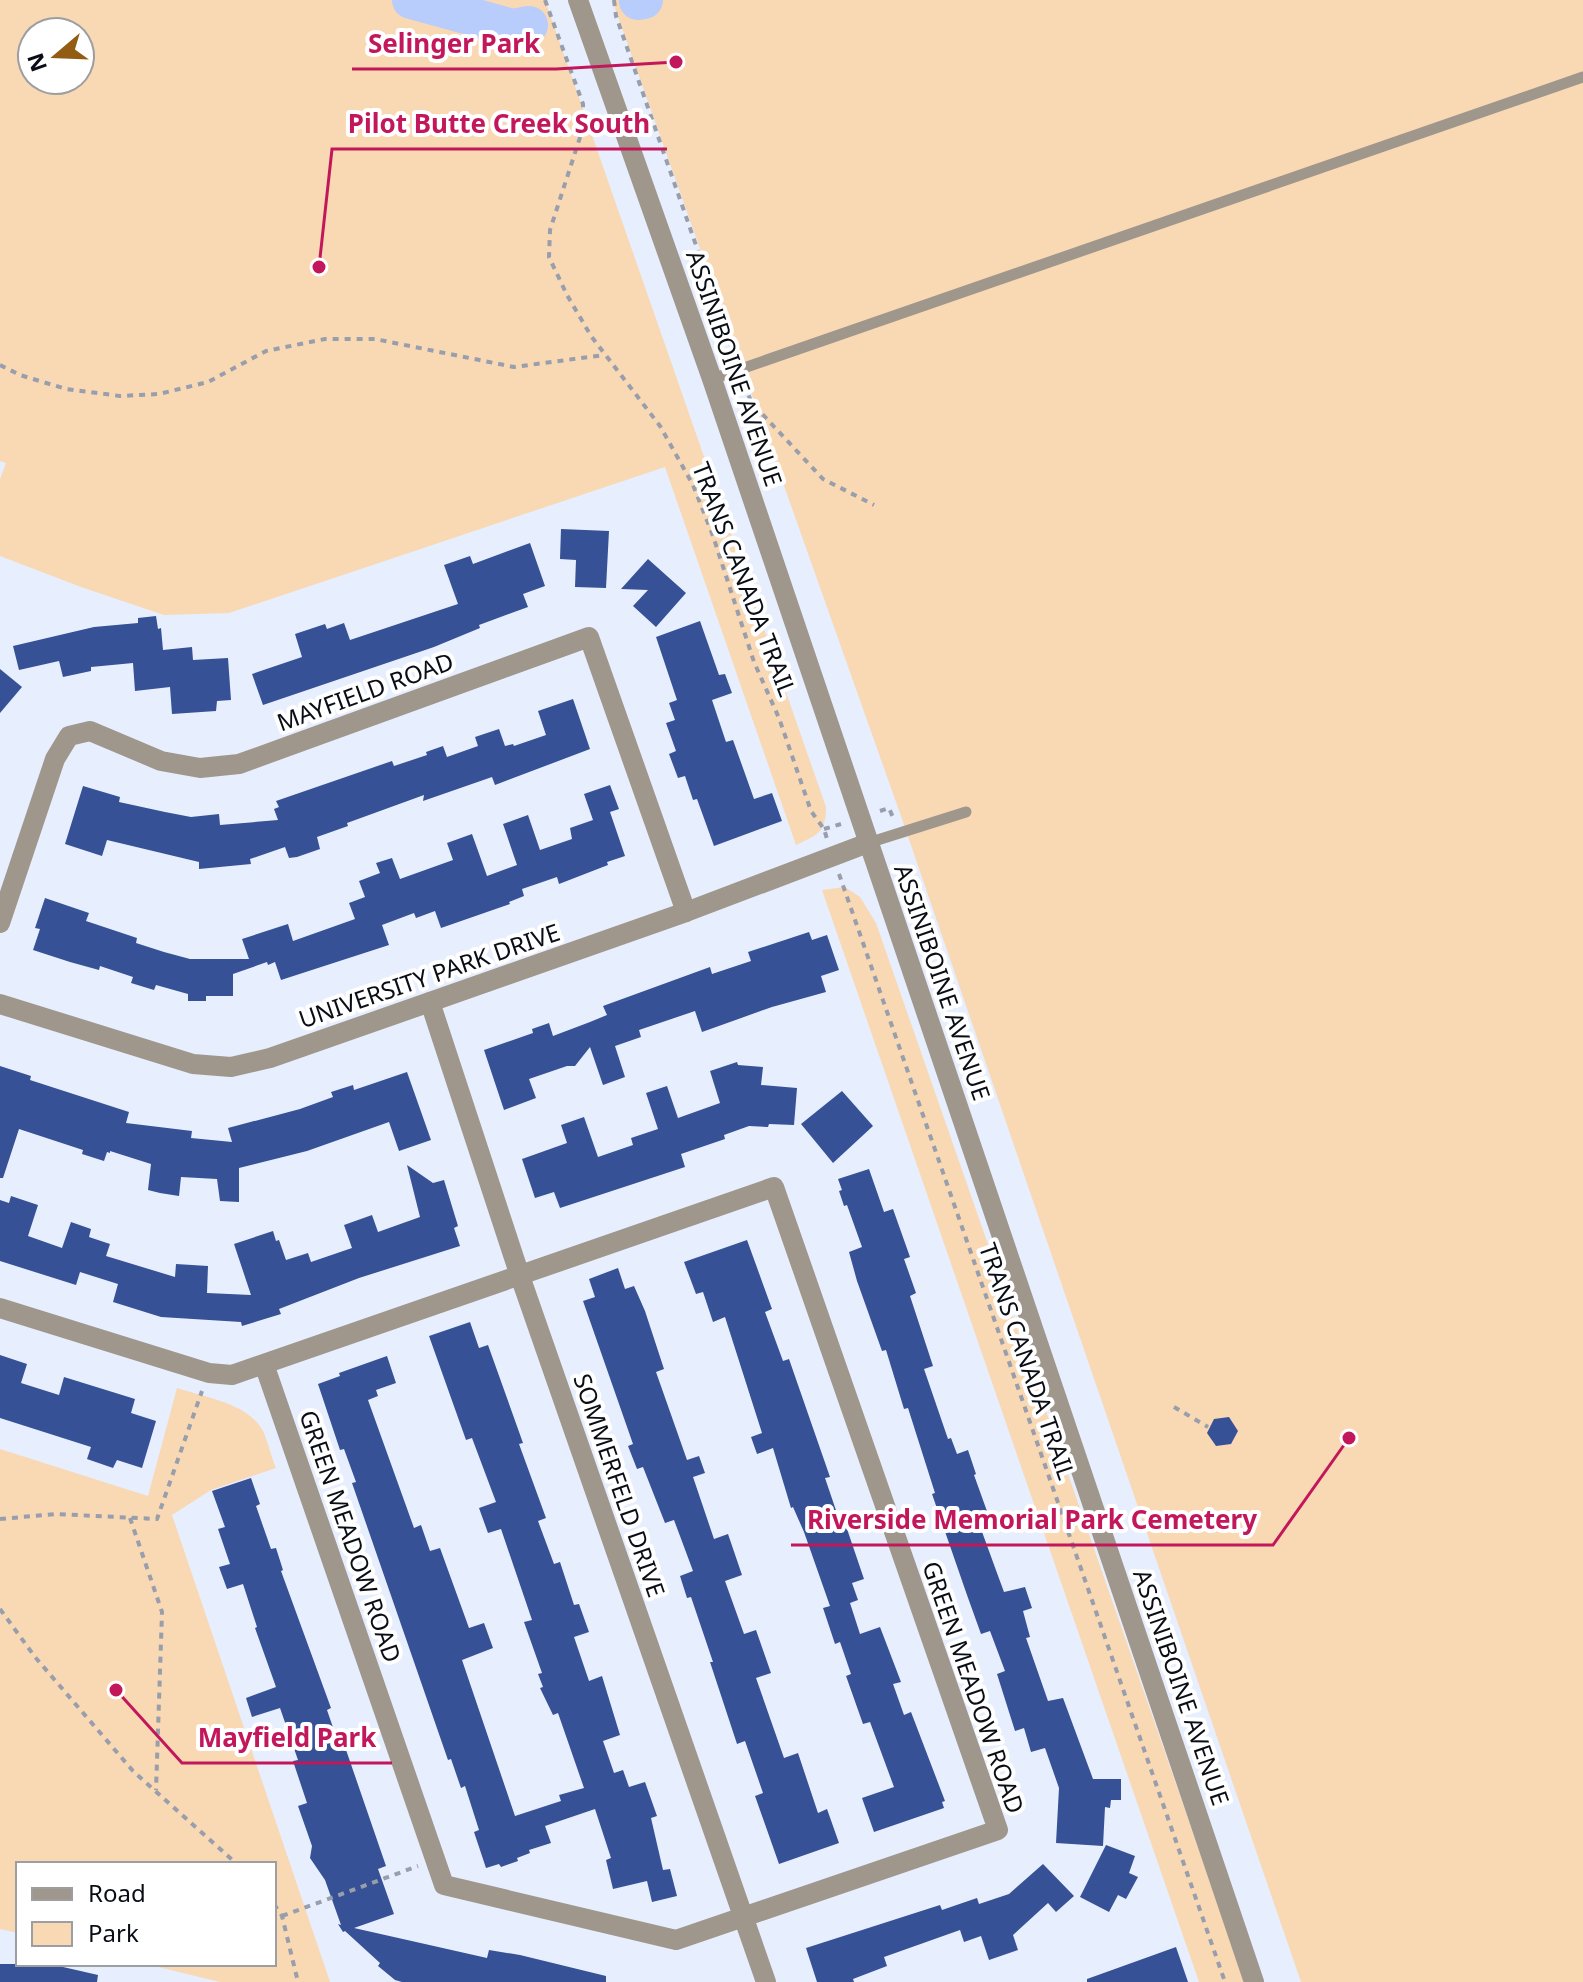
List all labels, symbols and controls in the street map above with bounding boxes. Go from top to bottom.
north arrow [16,16,96,96]
callout: Selinger Park [352,19,556,69]
text: Selinger Park [368,25,541,61]
text: N [19,49,53,76]
callout: Pilot Butte Creek South [332,99,667,149]
text: Pilot Butte Creek South [348,105,650,141]
street label: ASSINIBOINE AVENUE [679,245,791,491]
street label: TRANS CANADA TRAIL [685,457,805,701]
street label: MAYFIELD ROAD [272,644,458,738]
street label: ASSINIBOINE AVENUE [887,859,999,1105]
street label: UNIVERSITY PARK DRIVE [294,915,564,1035]
street label: TRANS CANADA TRAIL [972,1238,1084,1484]
street label: SOMMERFELD DRIVE [566,1369,674,1601]
street label: GREEN MEADOW ROAD [292,1406,410,1666]
callout: Riverside Memorial Park Cemetery [791,1495,1273,1545]
text: Riverside Memorial Park Cemetery [807,1501,1257,1537]
street label: GREEN MEADOW ROAD [915,1557,1033,1817]
street label: ASSINIBOINE AVENUE [1126,1564,1238,1810]
callout: Mayfield Park [182,1713,392,1763]
text: Mayfield Park [198,1719,377,1755]
legend [16,1862,276,1966]
text: Road [88,1876,146,1909]
text: Park [88,1916,139,1949]

